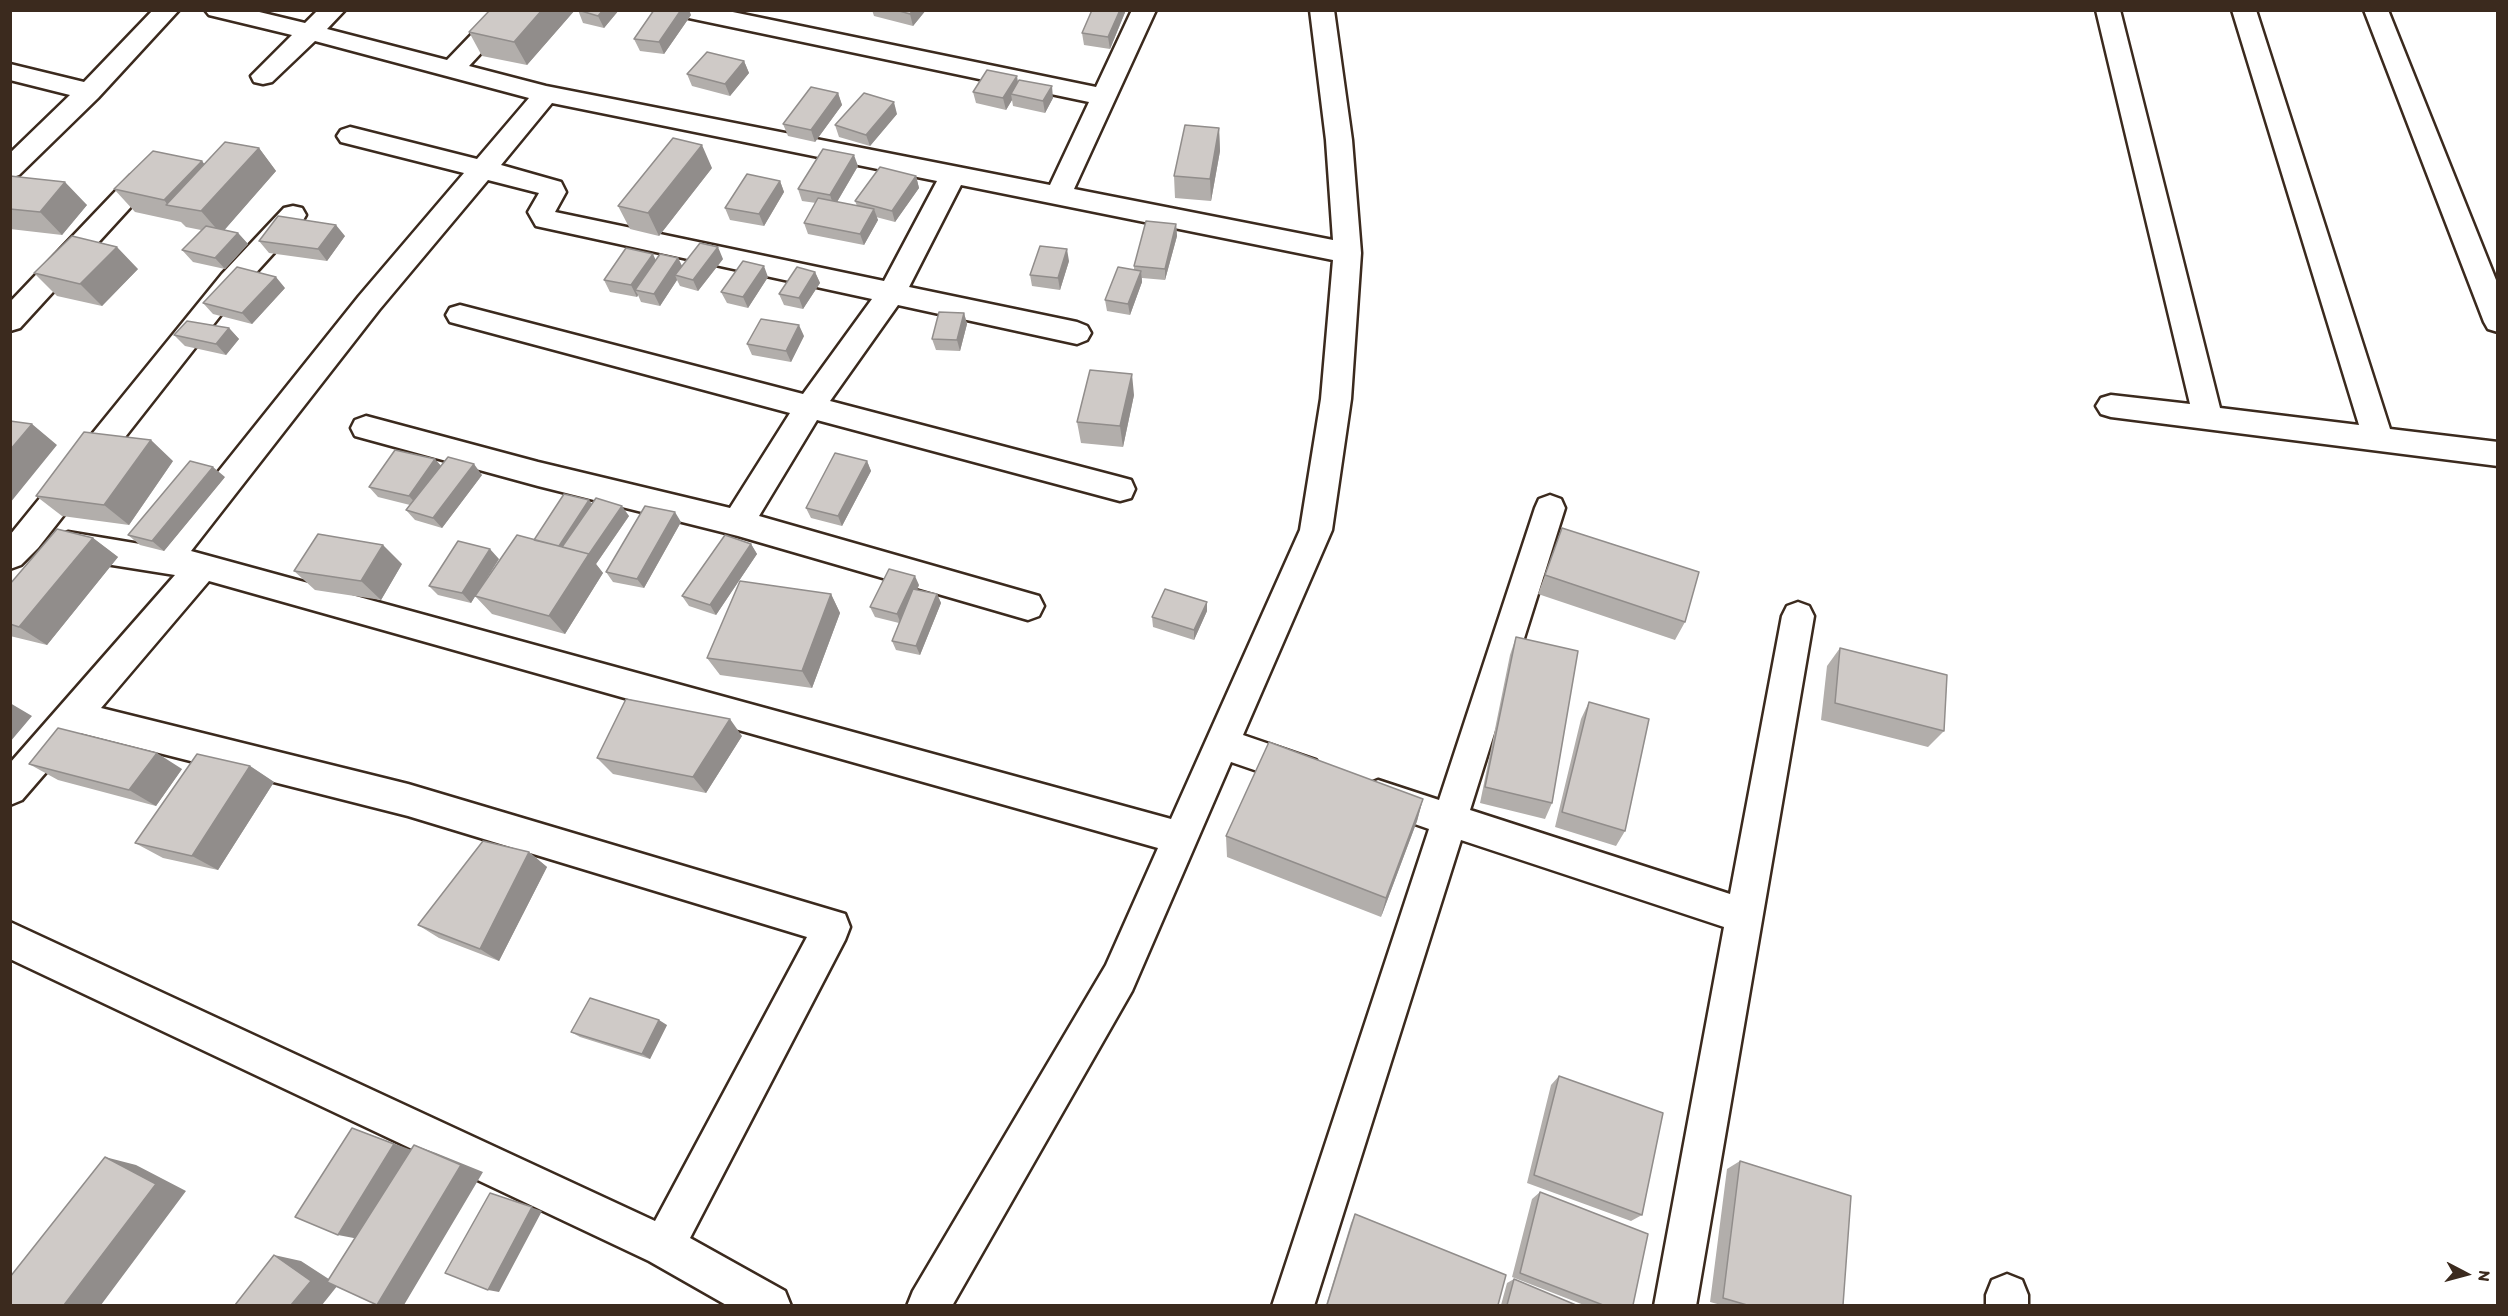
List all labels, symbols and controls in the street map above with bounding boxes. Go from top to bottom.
north arrow [2436,1244,2496,1304]
text: N [2474,1270,2494,1282]

